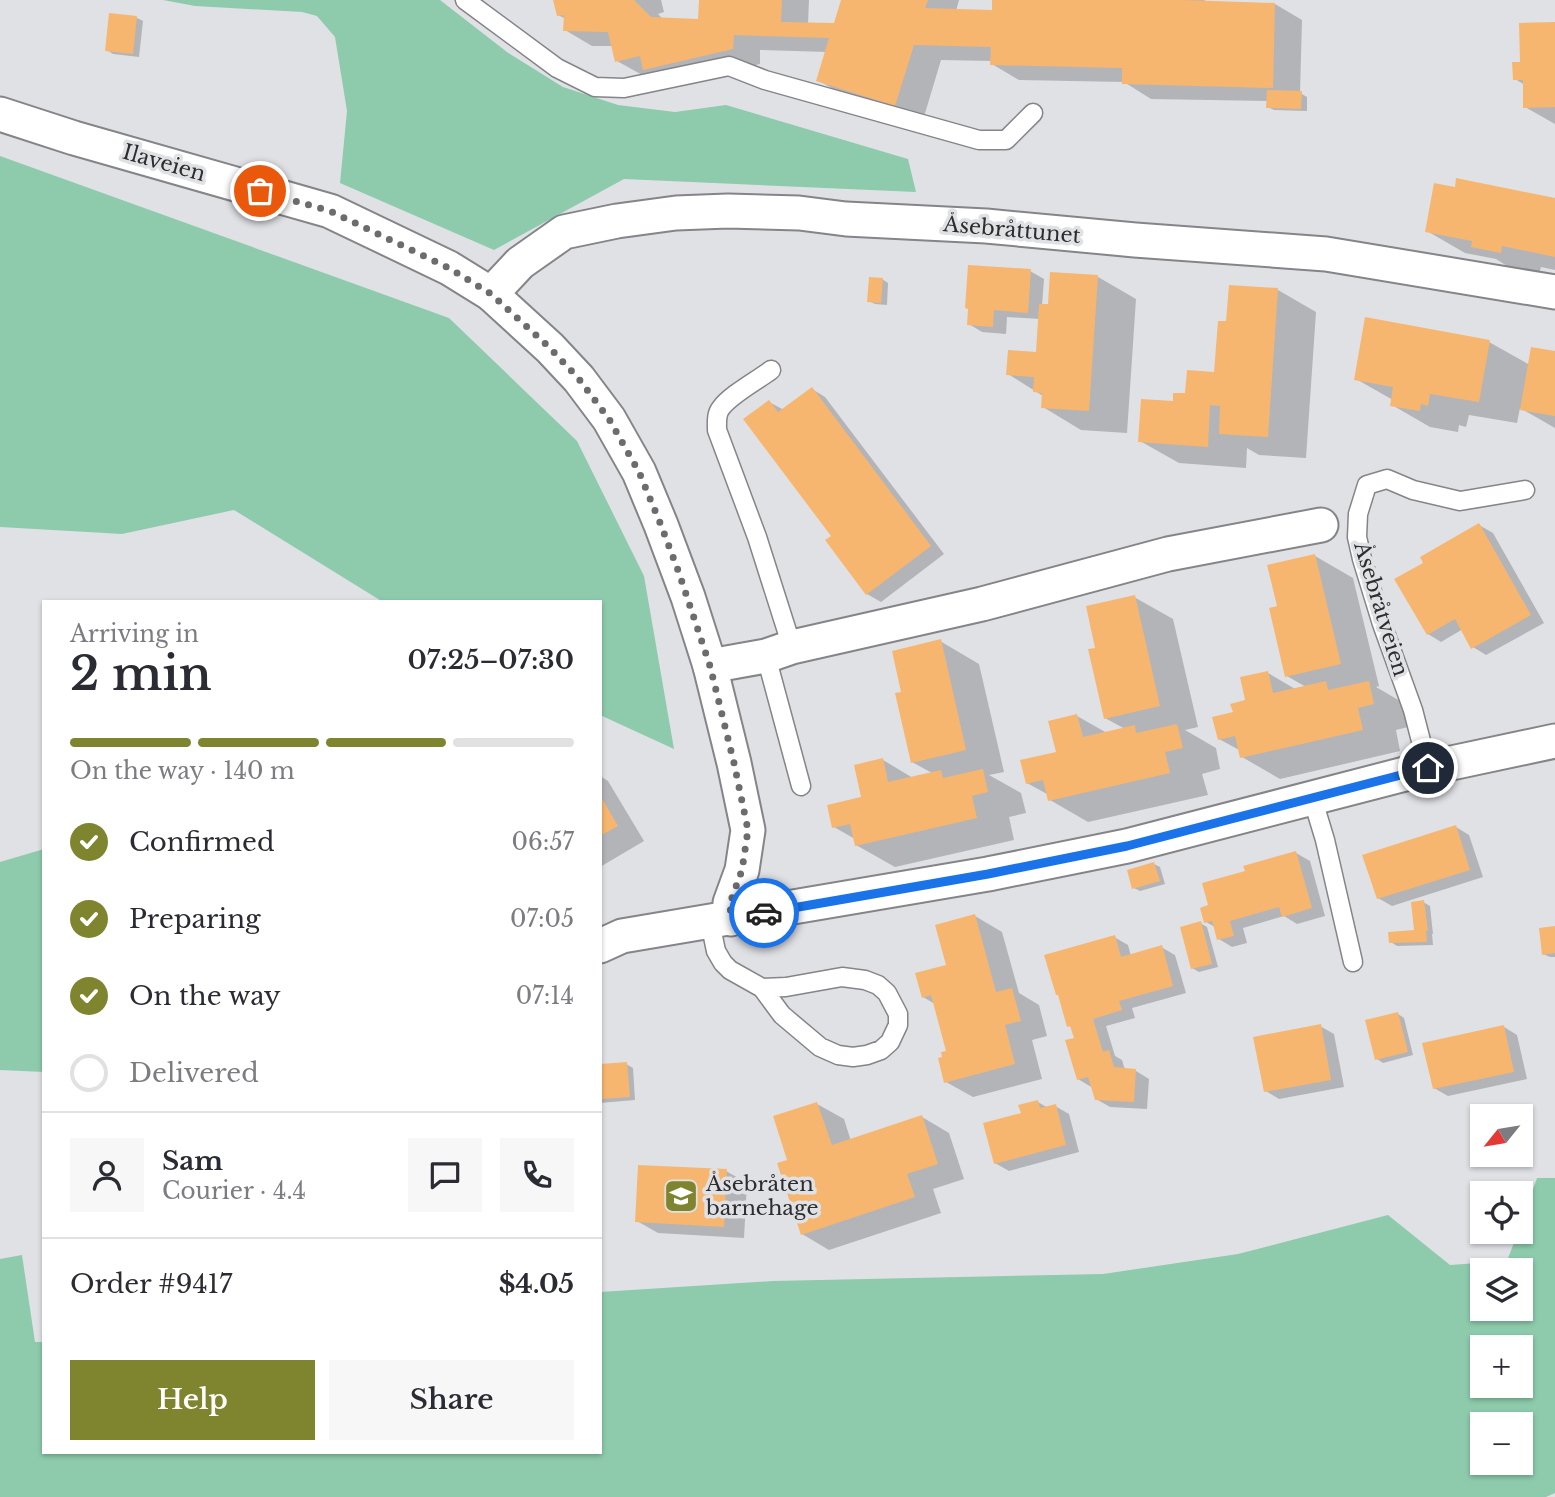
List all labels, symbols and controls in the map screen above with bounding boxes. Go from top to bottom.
street label: Ilaveien [120,139,208,187]
pin [230,161,290,221]
icon: bag [241,172,279,210]
street label: Åsebråttunet [941,211,1082,249]
street label: Åsebråtveien [1348,538,1414,679]
text: Arriving in [70,620,199,648]
text: 07:25–07:30 [408,644,574,676]
text: 2 min [70,645,212,702]
pin [1398,738,1458,798]
icon: home [1409,749,1447,787]
text: On the way · 140 m [70,757,295,785]
icon: check [70,823,108,861]
text: Confirmed [129,826,274,858]
text: 06:57 [512,828,574,856]
courier [729,878,799,948]
icon: car [745,894,783,932]
icon: check [70,900,108,938]
text: Preparing [129,903,261,935]
text: 07:05 [510,905,574,933]
icon: check [70,977,108,1015]
text: On the way [129,980,281,1012]
text: 07:14 [516,982,574,1010]
text: Delivered [129,1057,259,1089]
north arrow [1470,1104,1533,1167]
map controls [1470,1104,1533,1475]
button: person [70,1138,144,1212]
button: chat [408,1138,482,1212]
button: phone [500,1138,574,1212]
text: Sam [162,1145,223,1177]
place label: Åsebråten barnehage [705,1171,818,1221]
text: Courier · 4.4 [162,1177,306,1205]
school or university icon: Åsebråten barnehage [662,1177,700,1215]
button: locate [1470,1181,1533,1244]
button: layers [1470,1258,1533,1321]
text: Order #9417 [70,1268,232,1300]
text: $4.05 [499,1268,574,1300]
button: + [1470,1335,1533,1398]
button: Help [70,1360,315,1440]
button: Share [329,1360,574,1440]
button: − [1470,1412,1533,1475]

